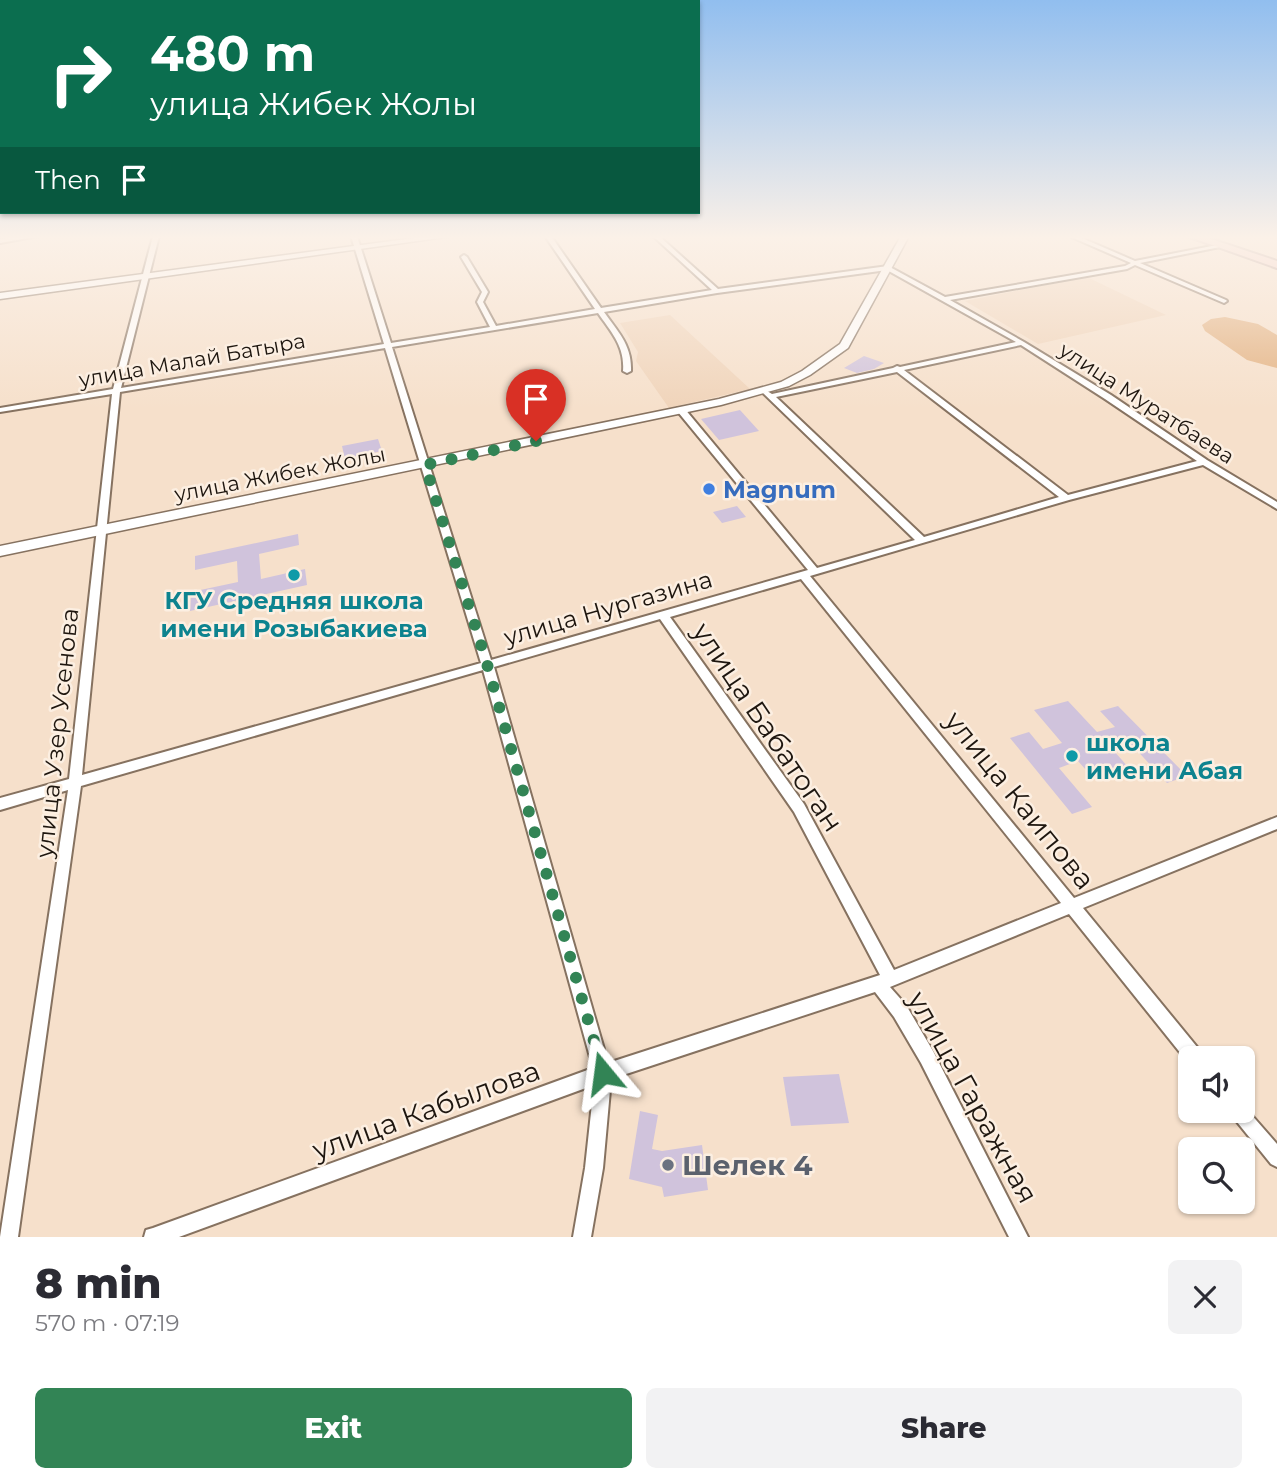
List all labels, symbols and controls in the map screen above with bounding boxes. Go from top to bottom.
text: 480 m [150,24,315,83]
icon: right [35,28,126,119]
text: улица Жибек Жолы [150,84,477,123]
icon: arrive [115,161,153,199]
text: Then [35,164,101,196]
street label: улица Малай Батыра [76,328,307,392]
street label: улица Муратбаева [1054,337,1239,469]
pin [506,369,566,441]
icon: arrive [517,380,555,418]
street label: улица Жибек Жолы [171,441,388,507]
place label: Magnum [723,475,836,504]
marker: Magnum [701,481,717,497]
street label: улица Нургазина [499,564,716,652]
marker: КГУ Средняя школа имени Розыбакиева [286,567,302,583]
place label: КГУ Средняя школа имени Розыбакиева [160,586,428,643]
street label: улица Узер Усенова [29,607,85,860]
street label: улица Бабатоган [685,615,851,838]
street label: улица Каипова [937,703,1102,896]
place label: школа имени Абая [1086,728,1243,785]
marker: школа имени Абая [1064,748,1080,764]
street label: улица Гаражная [900,984,1045,1209]
position arrow [566,1036,640,1110]
map controls [1178,1046,1255,1214]
button: sound [1178,1046,1255,1123]
street label: улица Кабылова [307,1053,544,1167]
button: search [1178,1137,1255,1214]
place label: Шелек 4 [682,1148,813,1182]
marker: Шелек 4 [660,1157,676,1173]
text: 8 min [35,1257,162,1309]
button: close [1168,1260,1242,1334]
text: 570 m · 07:19 [35,1309,180,1337]
button: Exit [35,1388,632,1468]
button: Share [646,1388,1242,1468]

